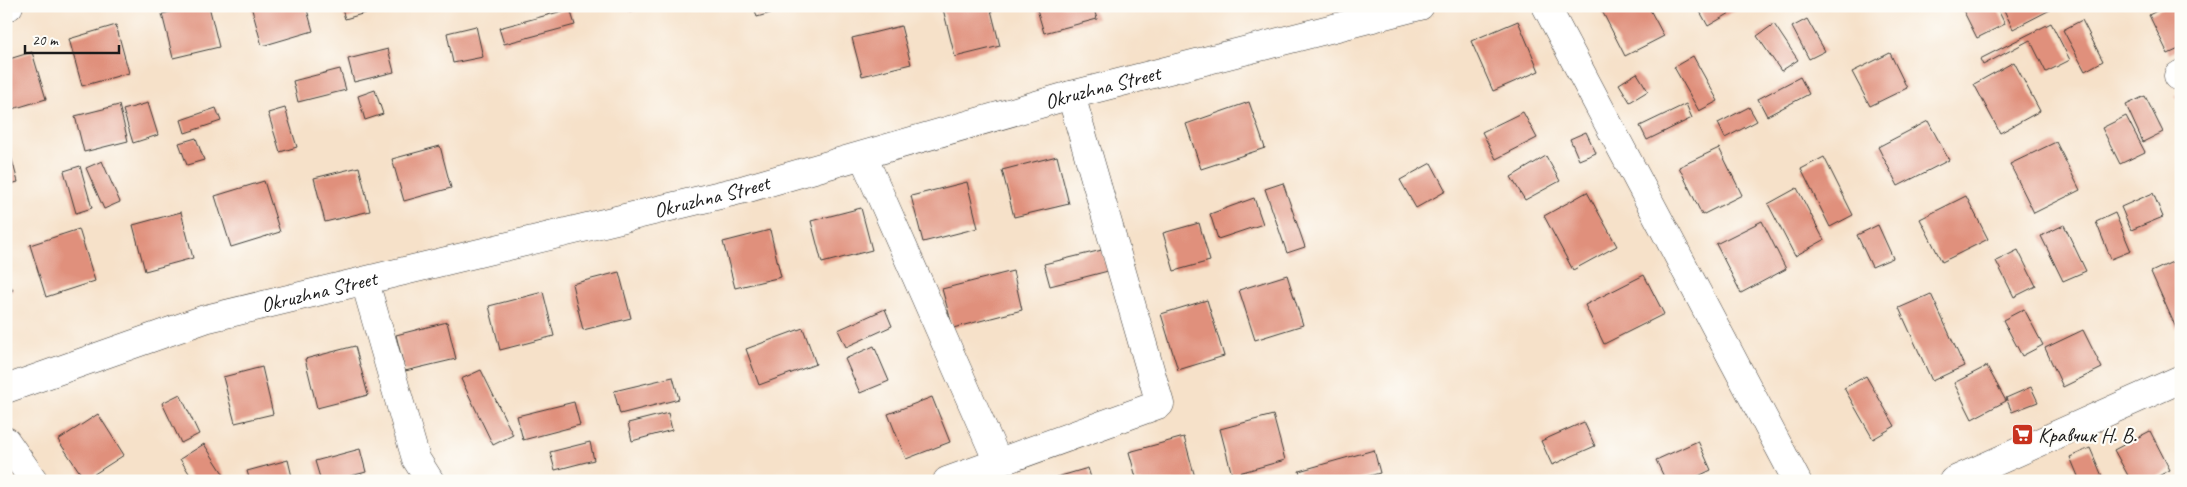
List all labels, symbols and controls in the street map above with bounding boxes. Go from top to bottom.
scale bar [25,22,119,54]
text: 20 m [32,31,59,50]
street label: Okruzhna Street [1042,59,1165,115]
street label: Okruzhna Street [651,169,774,224]
street label: Okruzhna Street [258,265,381,318]
place label: Кравчик Н. В. [2038,422,2138,448]
supermarket icon: Кравчик Н. В. [2010,423,2034,447]

